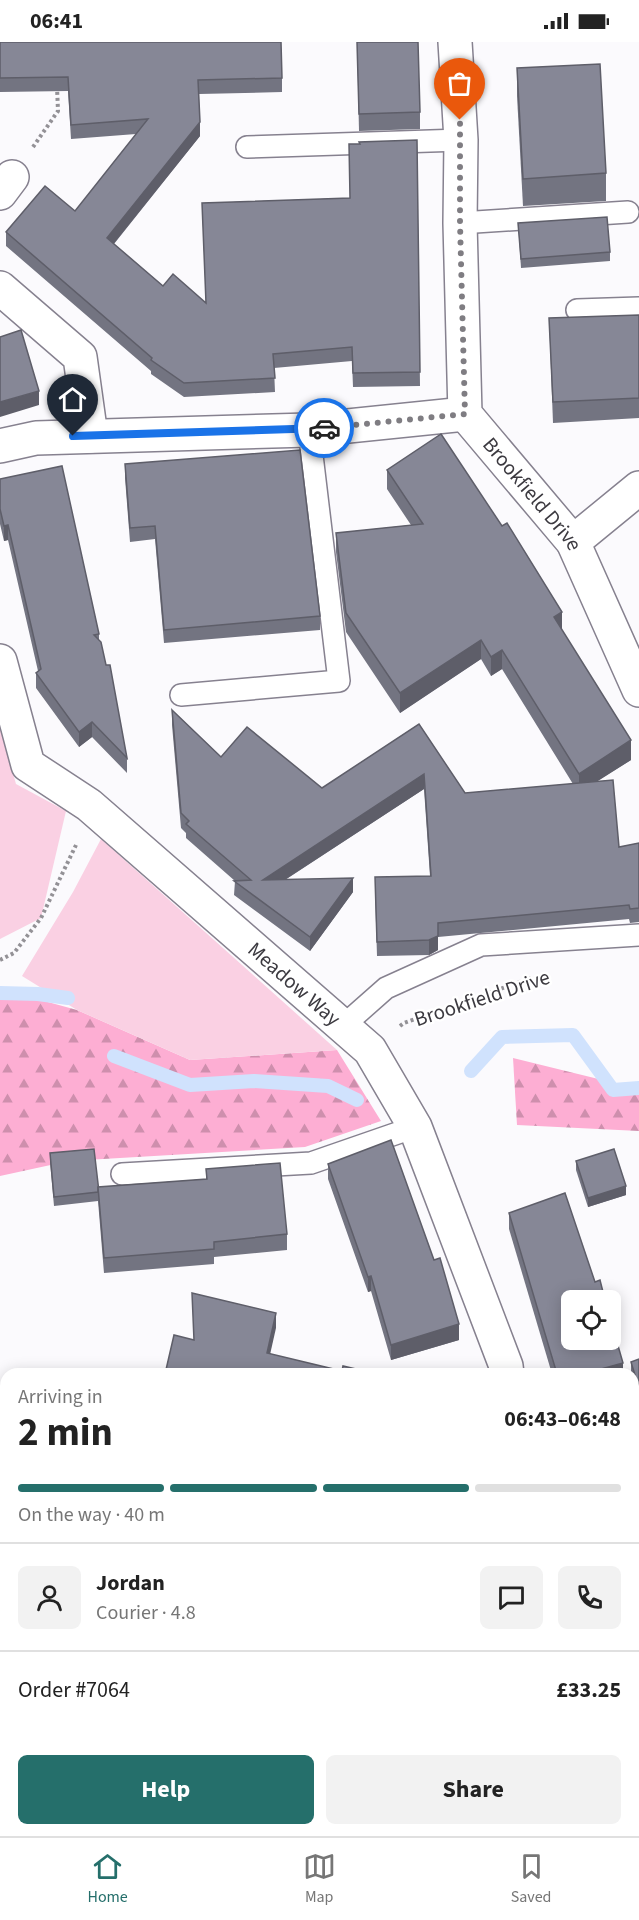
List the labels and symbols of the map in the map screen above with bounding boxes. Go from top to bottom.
pin [434,58,485,120]
pin [47,374,98,436]
courier [294,398,354,458]
street label: Brookfield Drive [476,430,590,555]
street label: Meadow Way [241,935,348,1033]
street label: Brookfield Drive [410,962,554,1034]

